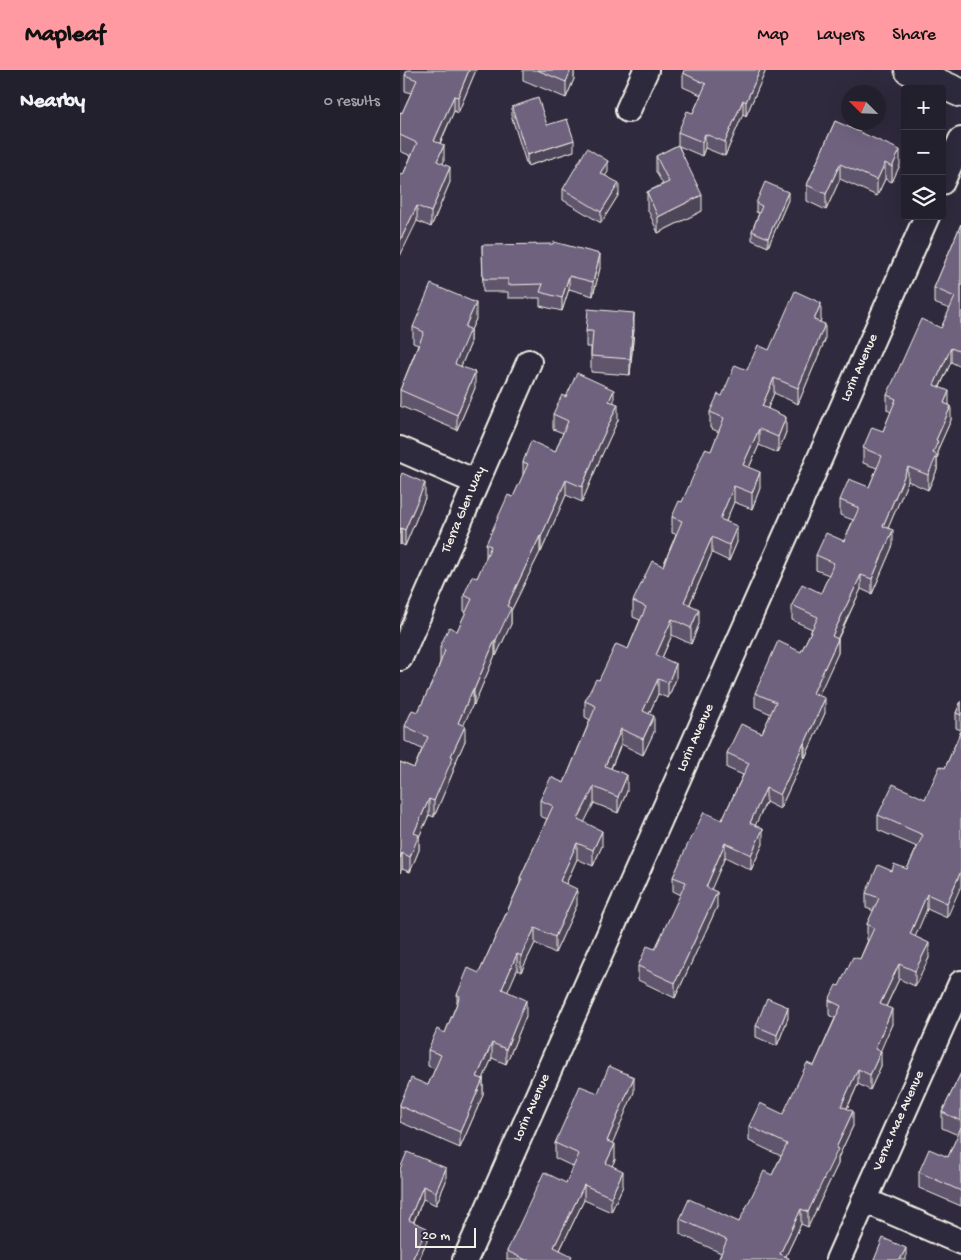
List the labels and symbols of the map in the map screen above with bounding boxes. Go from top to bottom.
north arrow [841,85,886,130]
street label: Lorin Avenue [837,331,883,405]
street label: Tierra Glen Way [438,464,490,557]
street label: Lorin Avenue [673,701,719,775]
street label: Verna Mae Avenue [869,1068,929,1175]
street label: Lorin Avenue [509,1071,555,1145]
scale bar [415,1225,476,1248]

